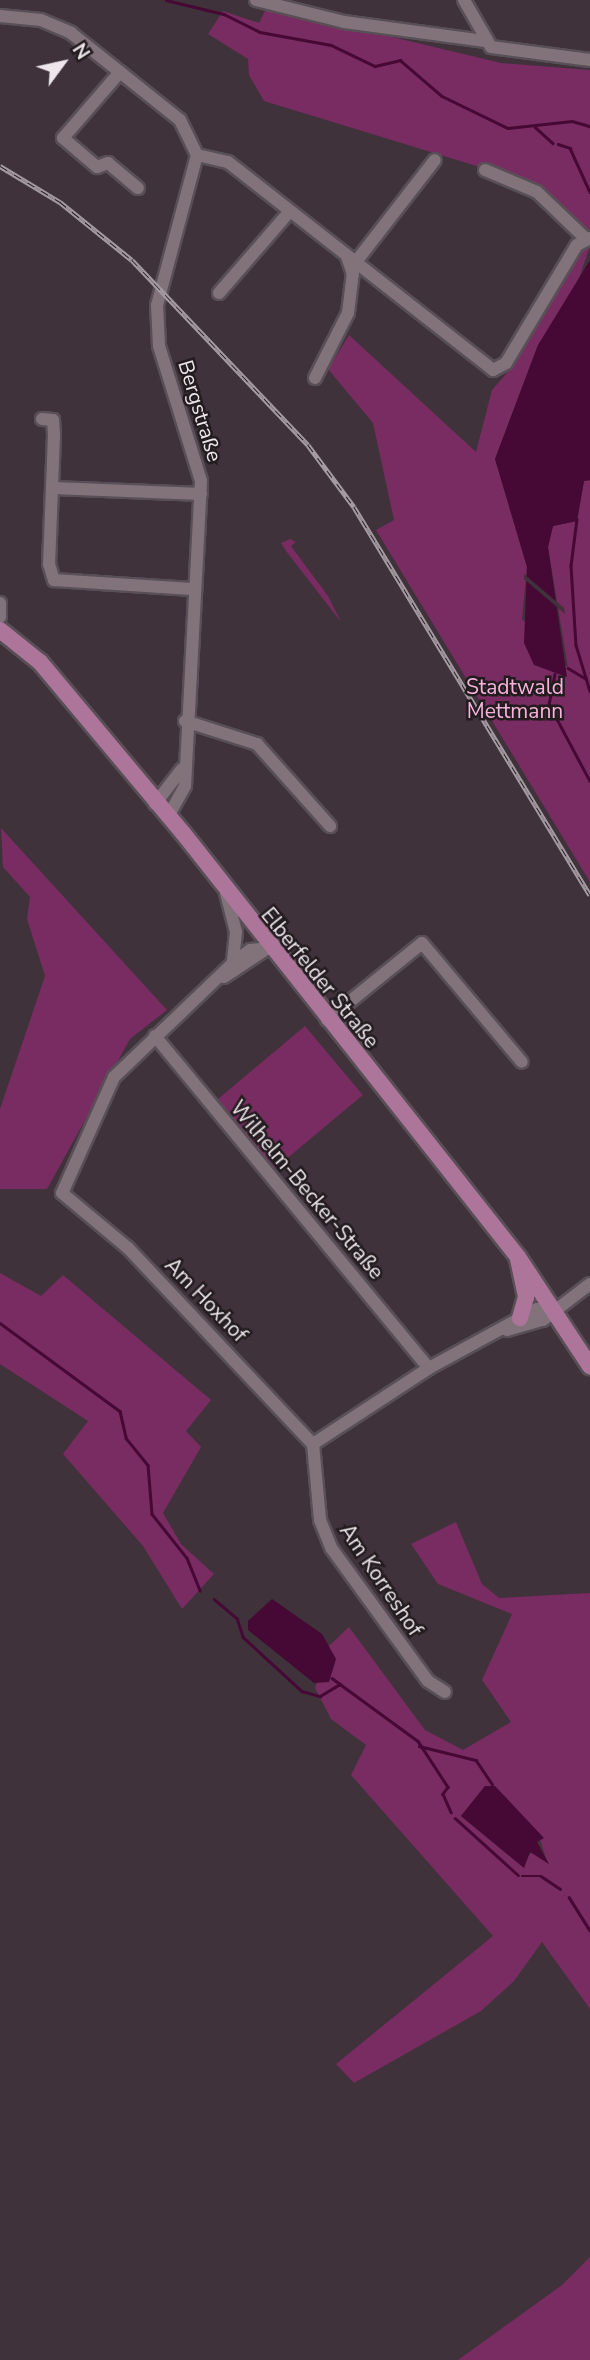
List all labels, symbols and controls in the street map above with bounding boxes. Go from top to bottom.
north arrow [28,28,98,98]
text: N [66,39,95,65]
street label: Bergstraße [173,357,227,465]
park label: Stadtwald Mettmann [466,674,564,724]
street label: Elberfelder Straße [256,903,384,1053]
street label: Wilhelm-Becker-Straße [225,1096,389,1284]
street label: Am Hoxhof [160,1253,252,1347]
street label: Am Korreshof [334,1519,428,1641]

